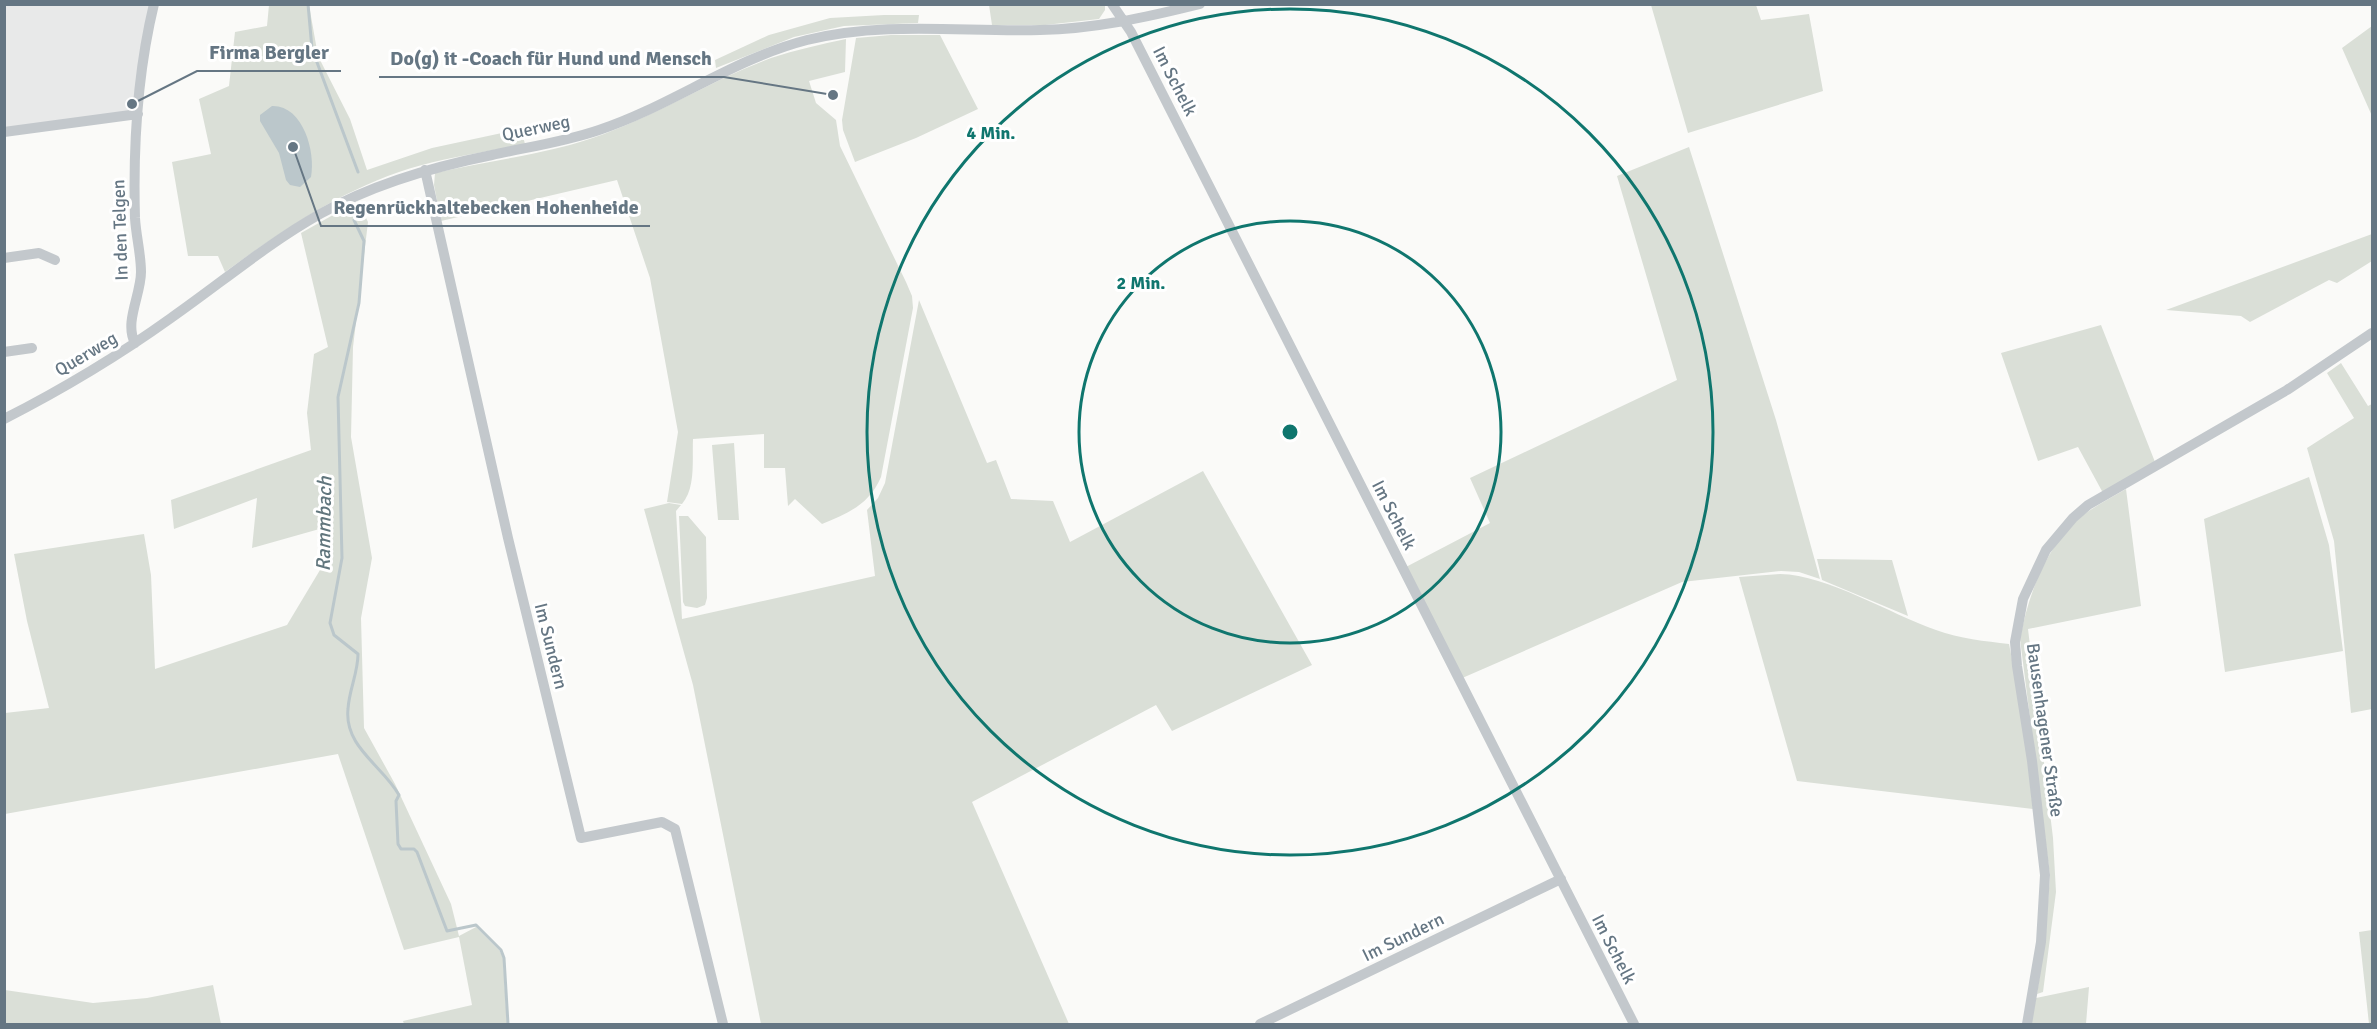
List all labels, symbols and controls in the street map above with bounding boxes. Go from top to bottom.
callout: Firma Bergler [197,33,341,71]
callout: Do(g) it -Coach für Hund und Mensch [379,39,724,77]
text: Firma Bergler [209,40,329,65]
street label: Im Schelk [1148,43,1202,119]
text: Do(g) it -Coach für Hund und Mensch [390,46,712,71]
street label: Querweg [500,110,572,146]
text: 4 Min. [966,122,1016,144]
street label: In den Telgen [107,179,133,281]
callout: Regenrückhaltebecken Hohenheide [321,188,650,226]
text: Regenrückhaltebecken Hohenheide [333,195,639,220]
text: 2 Min. [1116,272,1166,294]
street label: Querweg [51,327,121,381]
centre of rings [1280,422,1300,442]
water label: Rammbach [311,475,337,572]
street label: Im Schelk [1367,477,1421,553]
street label: Im Sundern [530,601,572,691]
street label: Bausenhagener Straße [2022,642,2068,818]
street label: Im Sundern [1359,908,1447,966]
street label: Im Schelk [1587,911,1641,987]

